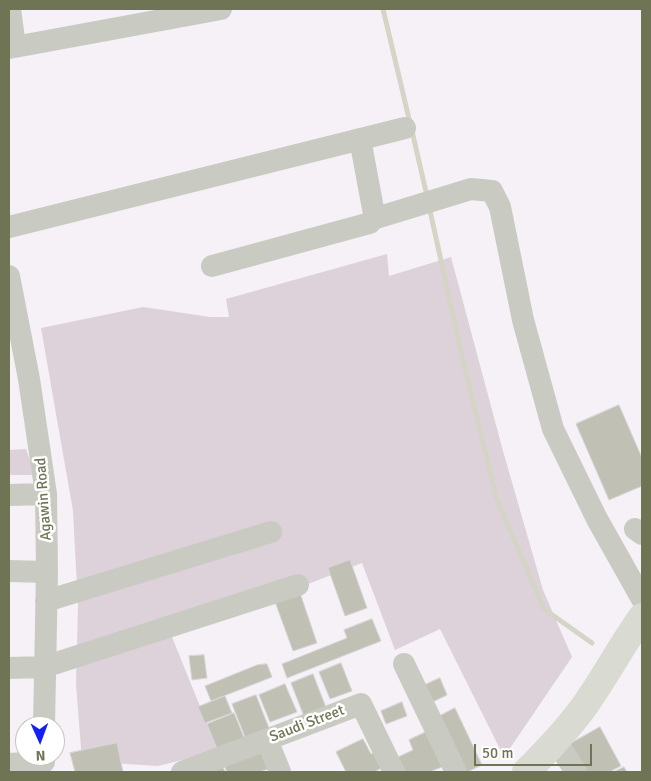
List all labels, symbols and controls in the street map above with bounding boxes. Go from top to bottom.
street label: Agawin Road [32,457,56,541]
street label: Saudi Street [267,702,347,746]
north arrow [15,716,65,766]
scale bar [476,734,594,766]
text: 50 m [482,744,513,762]
text: N [35,747,46,764]

